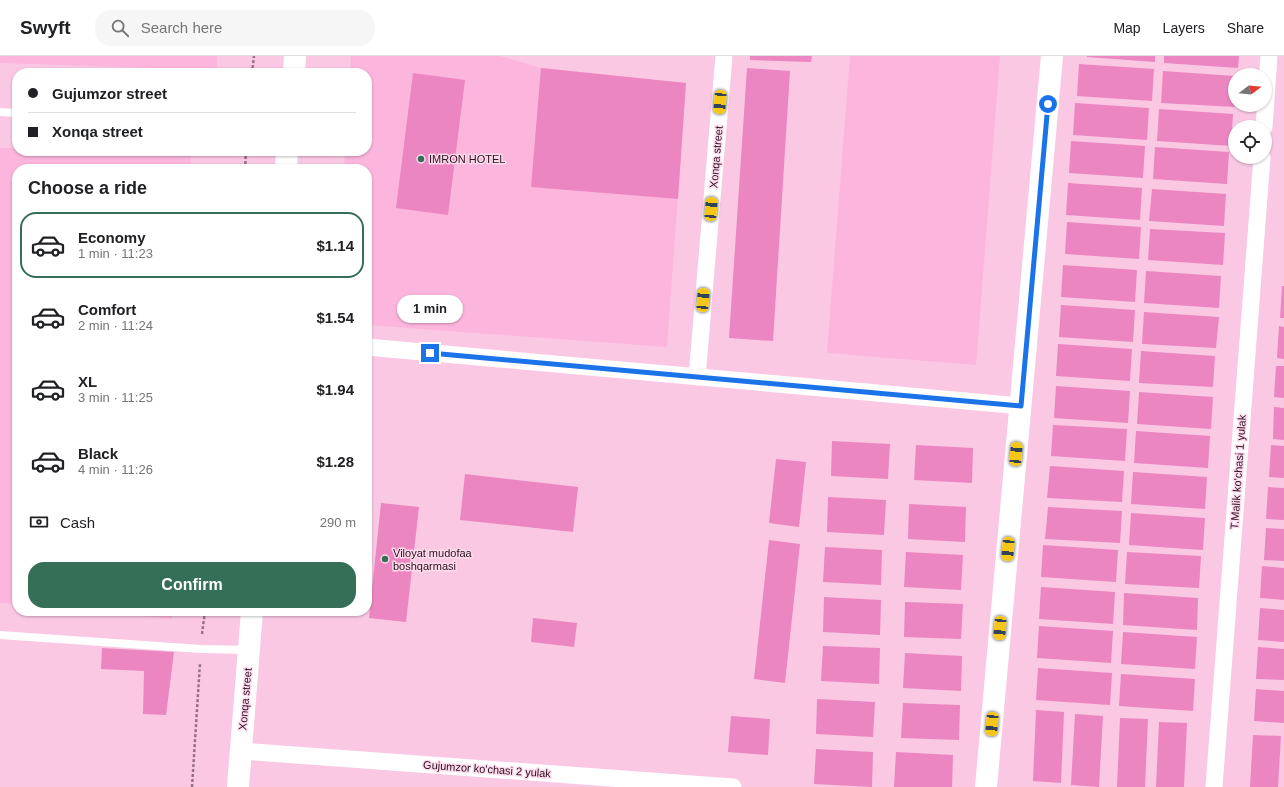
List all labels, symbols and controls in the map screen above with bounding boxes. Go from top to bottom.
search box [95,10,375,46]
text: Swyft [20,17,71,38]
icon: search [109,17,131,39]
text: Search here [141,19,222,36]
text: Map [1113,20,1141,36]
text: Layers [1163,20,1205,36]
text: Share [1227,20,1264,36]
north arrow [1228,68,1272,112]
map controls [1228,68,1272,164]
text: Gujumzor street [52,85,167,102]
car [713,90,727,114]
route start [1039,95,1057,113]
button: locate [1228,120,1272,164]
text: Xonqa street [52,123,143,140]
street label: Xonqa street [707,125,725,189]
place label: IMRON HOTEL [429,153,505,165]
marker: IMRON HOTEL [416,154,426,164]
text: Choose a ride [28,178,147,198]
car [704,197,718,221]
icon: car [30,227,66,263]
text: Economy [78,229,146,246]
text: $1.14 [316,237,354,254]
text: 1 min · 11:23 [78,246,153,261]
car [696,288,710,312]
callout: 1 min [397,295,463,323]
icon: car [30,299,66,335]
text: Comfort [78,301,136,318]
text: 1 min [413,301,447,316]
text: $1.54 [316,309,354,326]
text: 2 min · 11:24 [78,318,153,333]
route end [421,344,439,362]
icon: car [30,371,66,407]
text: XL [78,373,97,390]
text: $1.94 [316,381,354,398]
text: 3 min · 11:25 [78,390,153,405]
street label: T.Malik ko'chasi 1 yulak [1228,414,1248,530]
car [1009,442,1023,466]
icon: car [30,443,66,479]
text: Black [78,445,118,462]
text: $1.28 [316,453,354,470]
text: 4 min · 11:26 [78,462,153,477]
icon: cash [28,511,50,533]
text: Cash [60,514,95,531]
text: 290 m [320,515,356,530]
car [1001,537,1015,561]
place label: Viloyat mudofaa boshqarmasi [393,547,473,572]
marker: Viloyat mudofaa boshqarmasi [380,554,390,564]
button: Confirm [28,562,356,608]
car [993,616,1007,640]
street label: Xonqa street [236,667,254,731]
car [985,712,999,736]
street label: Gujumzor ko'chasi 2 yulak [423,759,552,779]

